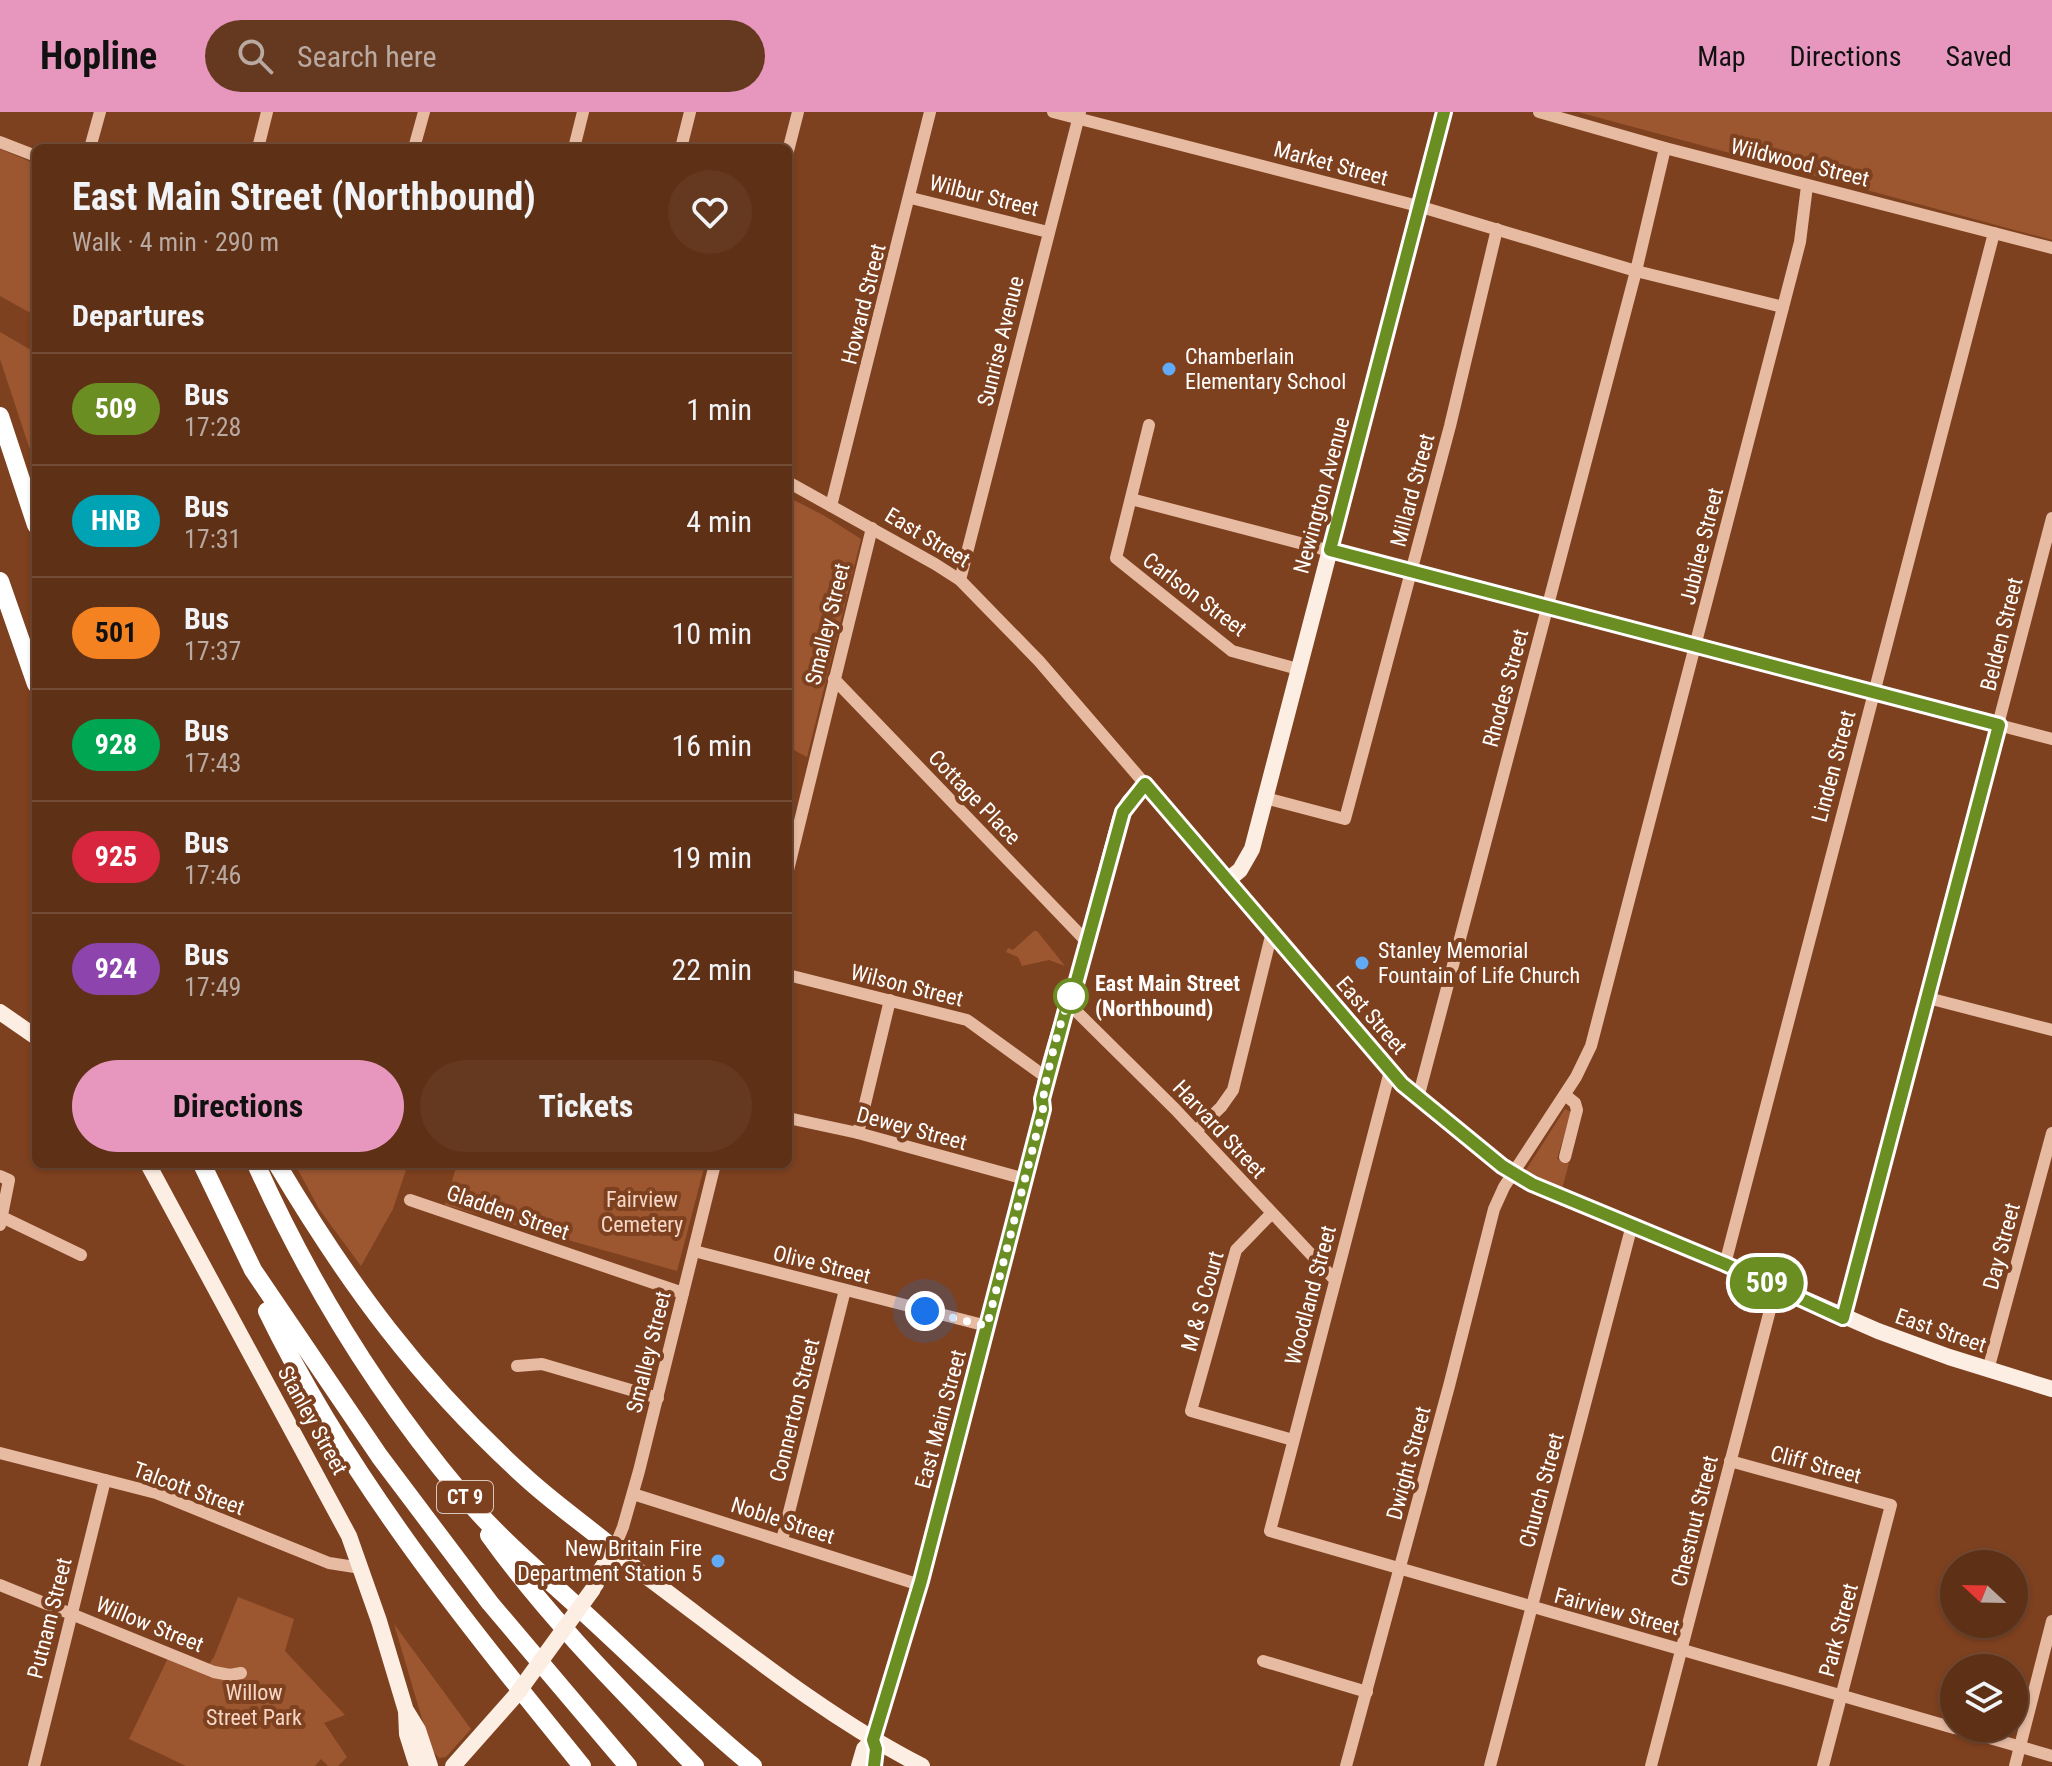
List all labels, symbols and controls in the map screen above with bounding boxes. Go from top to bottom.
search box [205,20,765,92]
text: Hopline [40,34,157,78]
icon: search [233,34,277,78]
text: Search here [297,39,437,74]
text: Map [1697,40,1746,73]
text: Directions [1790,40,1901,73]
text: Saved [1945,40,2012,73]
street label: Wildwood Street [1728,133,1872,192]
street label: Market Street [1271,136,1391,191]
button: heart [668,170,752,254]
street label: Wilbur Street [927,170,1041,221]
text: East Main Street (Northbound) [72,175,536,219]
text: Walk · 4 min · 290 m [72,227,279,257]
street label: Howard Street [836,241,891,367]
street label: Sunrise Avenue [972,273,1029,409]
text: Departures [72,298,205,333]
place label: Chamberlain Elementary School [1185,344,1346,394]
marker: Chamberlain Elementary School [1160,360,1178,378]
text: Bus [184,377,229,412]
text: 509 [95,392,137,425]
text: 1 min [686,392,752,427]
text: 17:28 [184,412,241,442]
street label: Newington Avenue [1289,414,1354,576]
street label: Millard Street [1385,431,1440,550]
street label: Jubilee Street [1675,485,1728,607]
text: Bus [184,489,229,524]
street label: East Street [881,502,975,573]
text: HNB [91,504,141,537]
text: 4 min [686,504,752,539]
text: 17:31 [184,524,241,554]
street label: Carlson Street [1138,547,1251,641]
street label: Smalley Street [800,561,855,688]
street label: Belden Street [1975,575,2028,693]
text: Bus [184,601,229,636]
text: 501 [95,616,137,649]
text: 10 min [671,616,752,651]
street label: Rhodes Street [1478,626,1533,750]
text: 17:37 [184,636,241,666]
street label: Linden Street [1807,708,1860,825]
text: Bus [184,713,229,748]
text: 928 [95,728,137,761]
text: 16 min [671,728,752,763]
street label: Cottage Place [923,745,1026,850]
text: 17:43 [184,748,241,778]
text: Bus [184,825,229,860]
text: 925 [95,840,137,873]
text: 19 min [671,840,752,875]
text: 17:46 [184,860,241,890]
text: Bus [184,937,229,972]
place label: Stanley Memorial Fountain of Life Church [1378,938,1580,988]
text: 924 [95,952,137,985]
text: 22 min [671,952,752,987]
marker: Stanley Memorial Fountain of Life Church [1353,954,1371,972]
street label: Wilson Street [848,959,966,1012]
place label: East Main Street (Northbound) [1095,971,1240,1021]
street label: East Street [1331,971,1412,1059]
text: 17:49 [184,972,241,1002]
marker: East Main Street (Northbound) [1054,979,1088,1013]
button: Directions [72,1060,404,1152]
button: Tickets [420,1060,752,1152]
street label: Harvard Street [1168,1075,1271,1184]
street label: Dewey Street [854,1102,970,1155]
street label: Gladden Street [443,1180,572,1245]
park label: Fairview Cemetery [601,1187,683,1237]
street label: Day Street [1978,1200,2025,1292]
street label: Woodland Street [1280,1223,1341,1368]
street label: Olive Street [771,1240,873,1289]
street label: M & S Court [1176,1248,1229,1354]
line badge: 509 [1721,1257,1813,1309]
text: 509 [1746,1266,1788,1299]
street label: Smalley Street [621,1289,676,1416]
your location [905,1291,945,1331]
street label: East Street [1892,1303,1990,1358]
street label: Connerton Street [765,1336,824,1484]
street label: East Main Street [910,1347,971,1491]
street label: Stanley Street [273,1362,353,1479]
street label: Dwight Street [1381,1404,1436,1523]
street label: Church Street [1514,1430,1569,1550]
street label: Cliff Street [1768,1440,1864,1489]
street label: Chestnut Street [1666,1453,1723,1589]
street label: Talcott Street [130,1457,248,1520]
road number: CT 9 [437,1481,493,1513]
street label: Noble Street [728,1492,838,1549]
place label: New Britain Fire Department Station 5 [517,1536,702,1586]
north arrow [1940,1550,2028,1638]
map controls [1940,1550,2028,1742]
marker: New Britain Fire Department Station 5 [709,1552,727,1570]
street label: Putnam Street [22,1555,77,1681]
street label: Park Street [1814,1581,1863,1680]
street label: Fairview Street [1552,1583,1682,1640]
street label: Willow Street [92,1592,207,1657]
button: layers [1940,1654,2028,1742]
park label: Willow Street Park [206,1680,302,1730]

